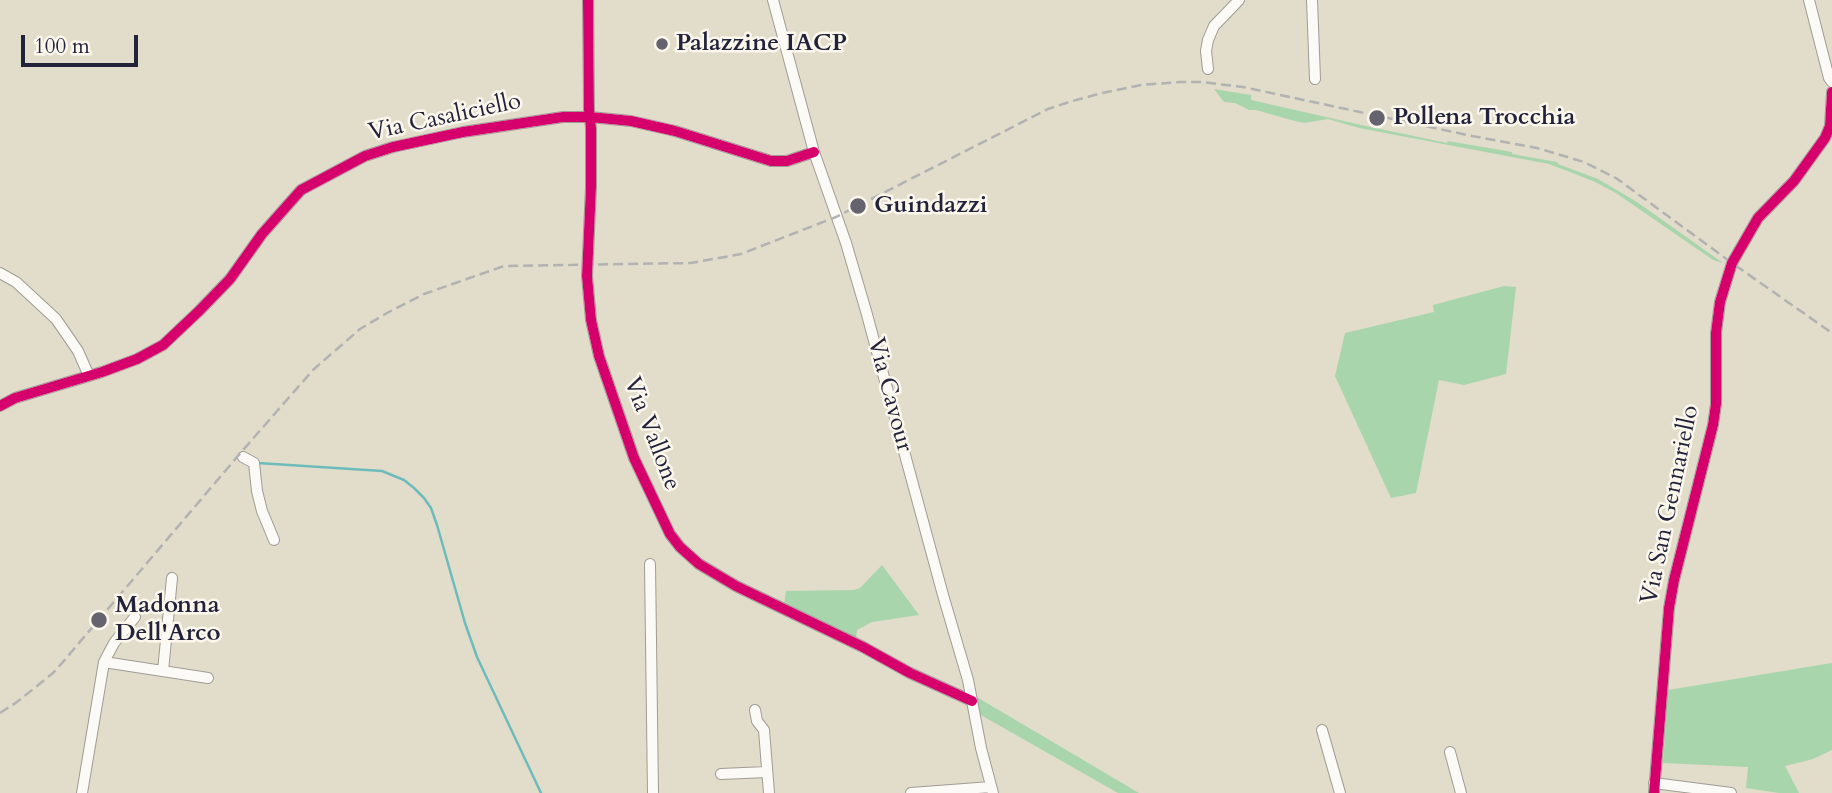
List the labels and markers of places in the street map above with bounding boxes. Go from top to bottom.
place label: Palazzine IACP [676,30,847,58]
marker: Palazzine IACP [654,36,670,52]
place label: Pollena Trocchia [1393,104,1576,132]
marker: Pollena Trocchia [1367,108,1387,128]
place label: Guindazzi [874,192,987,220]
marker: Guindazzi [848,196,868,216]
place label: Madonna Dell'Arco [115,592,221,648]
marker: Madonna Dell'Arco [89,610,109,630]

